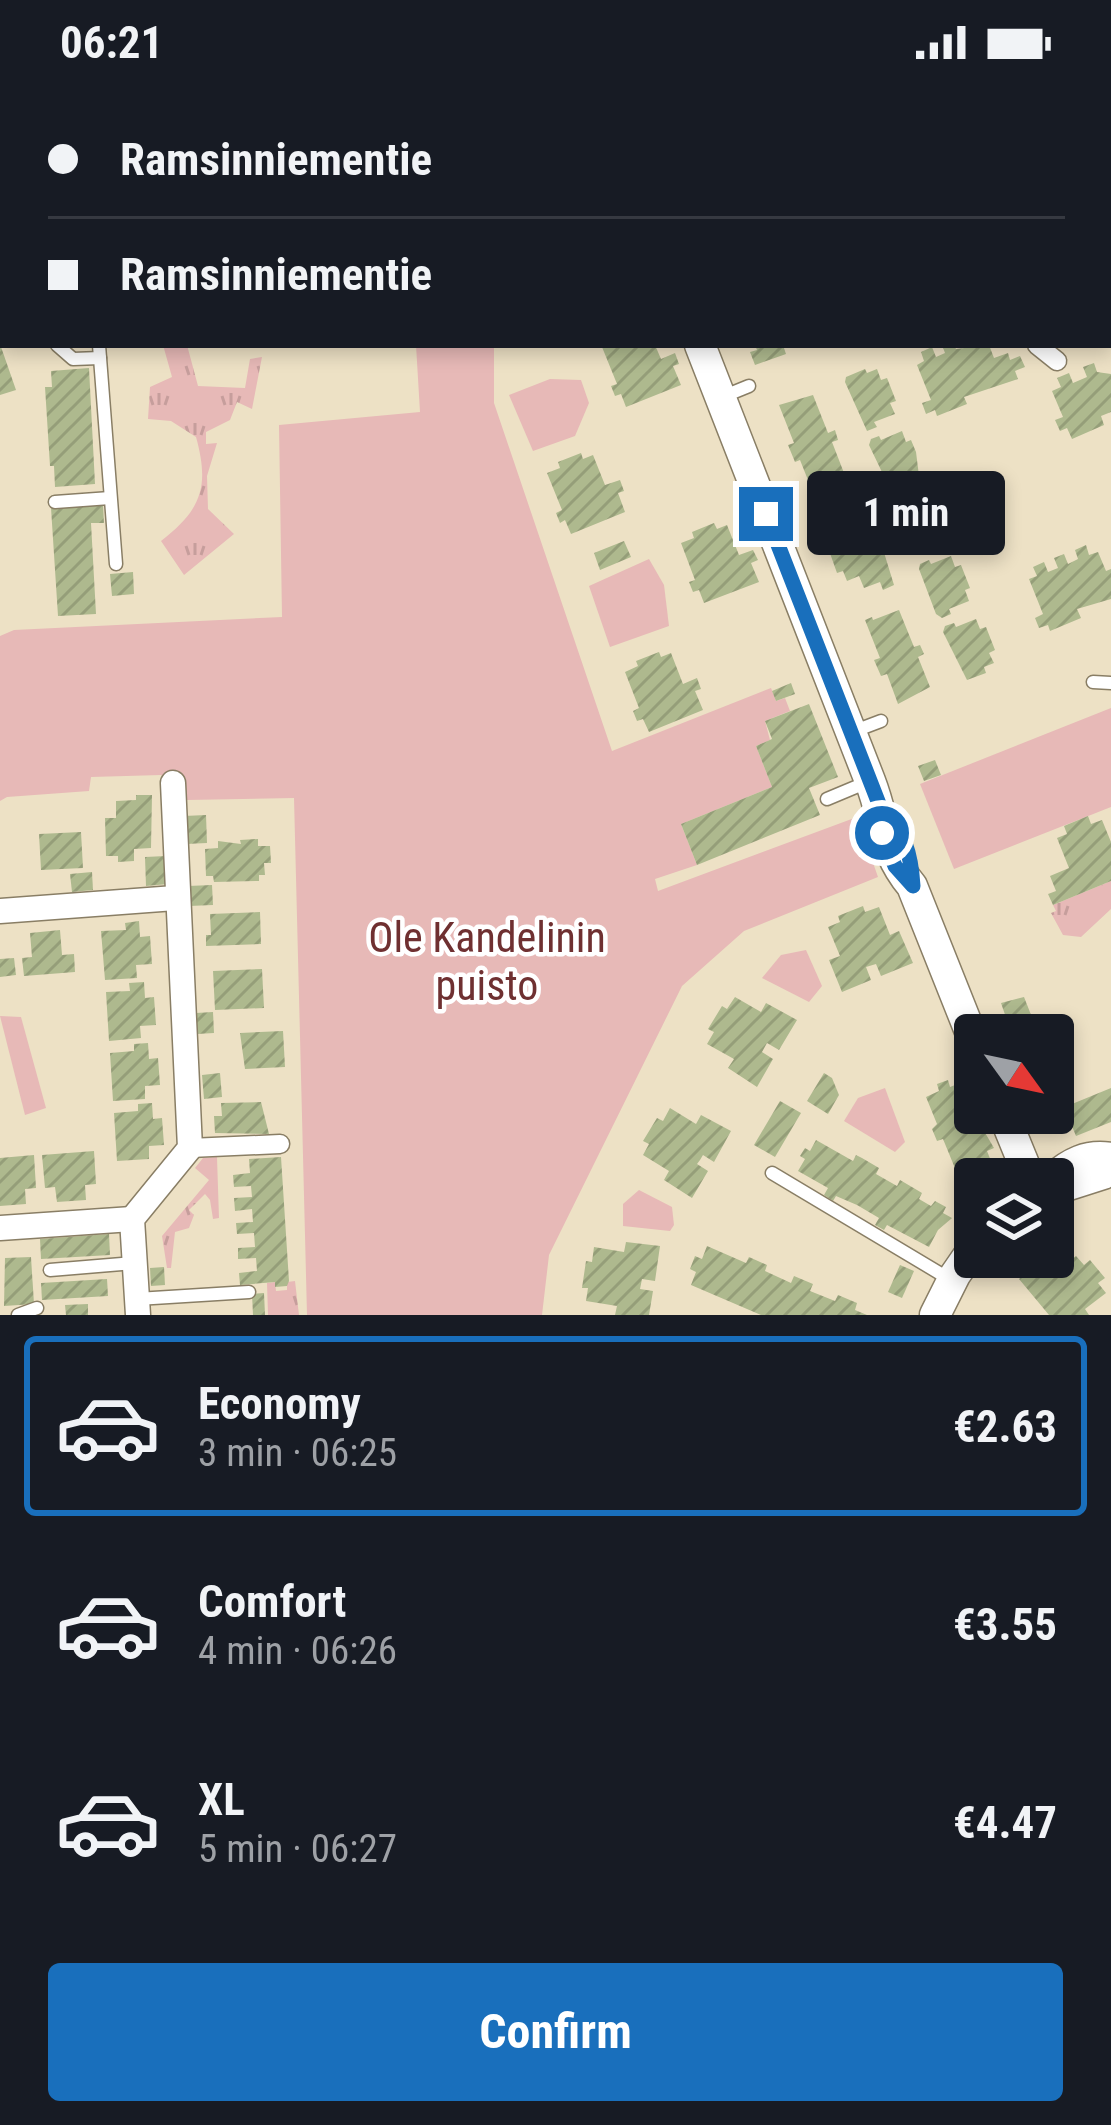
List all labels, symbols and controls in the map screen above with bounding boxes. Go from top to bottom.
text: 06:21 [60,16,163,69]
text: Ramsinniementie [120,133,432,186]
text: Ramsinniementie [120,248,432,301]
callout: 1 min [808,472,1006,556]
route end [739,487,793,541]
text: 1 min [863,490,949,536]
route start [855,806,909,860]
park label: Ole Kandelinin puisto [368,913,606,1010]
north arrow [954,1014,1074,1134]
map controls [954,1014,1074,1278]
button: layers [954,1158,1074,1278]
icon: car [54,1372,162,1480]
text: Economy [198,1377,361,1430]
text: €2.63 [953,1400,1057,1453]
text: 3 min · 06:25 [198,1430,397,1476]
icon: car [54,1570,162,1678]
text: Comfort [198,1575,346,1628]
text: €3.55 [953,1598,1057,1651]
text: 4 min · 06:26 [198,1628,397,1674]
icon: car [54,1768,162,1876]
text: XL [198,1773,245,1826]
text: €4.47 [953,1796,1057,1849]
text: 5 min · 06:27 [198,1826,397,1872]
button: Confirm [48,1963,1063,2101]

